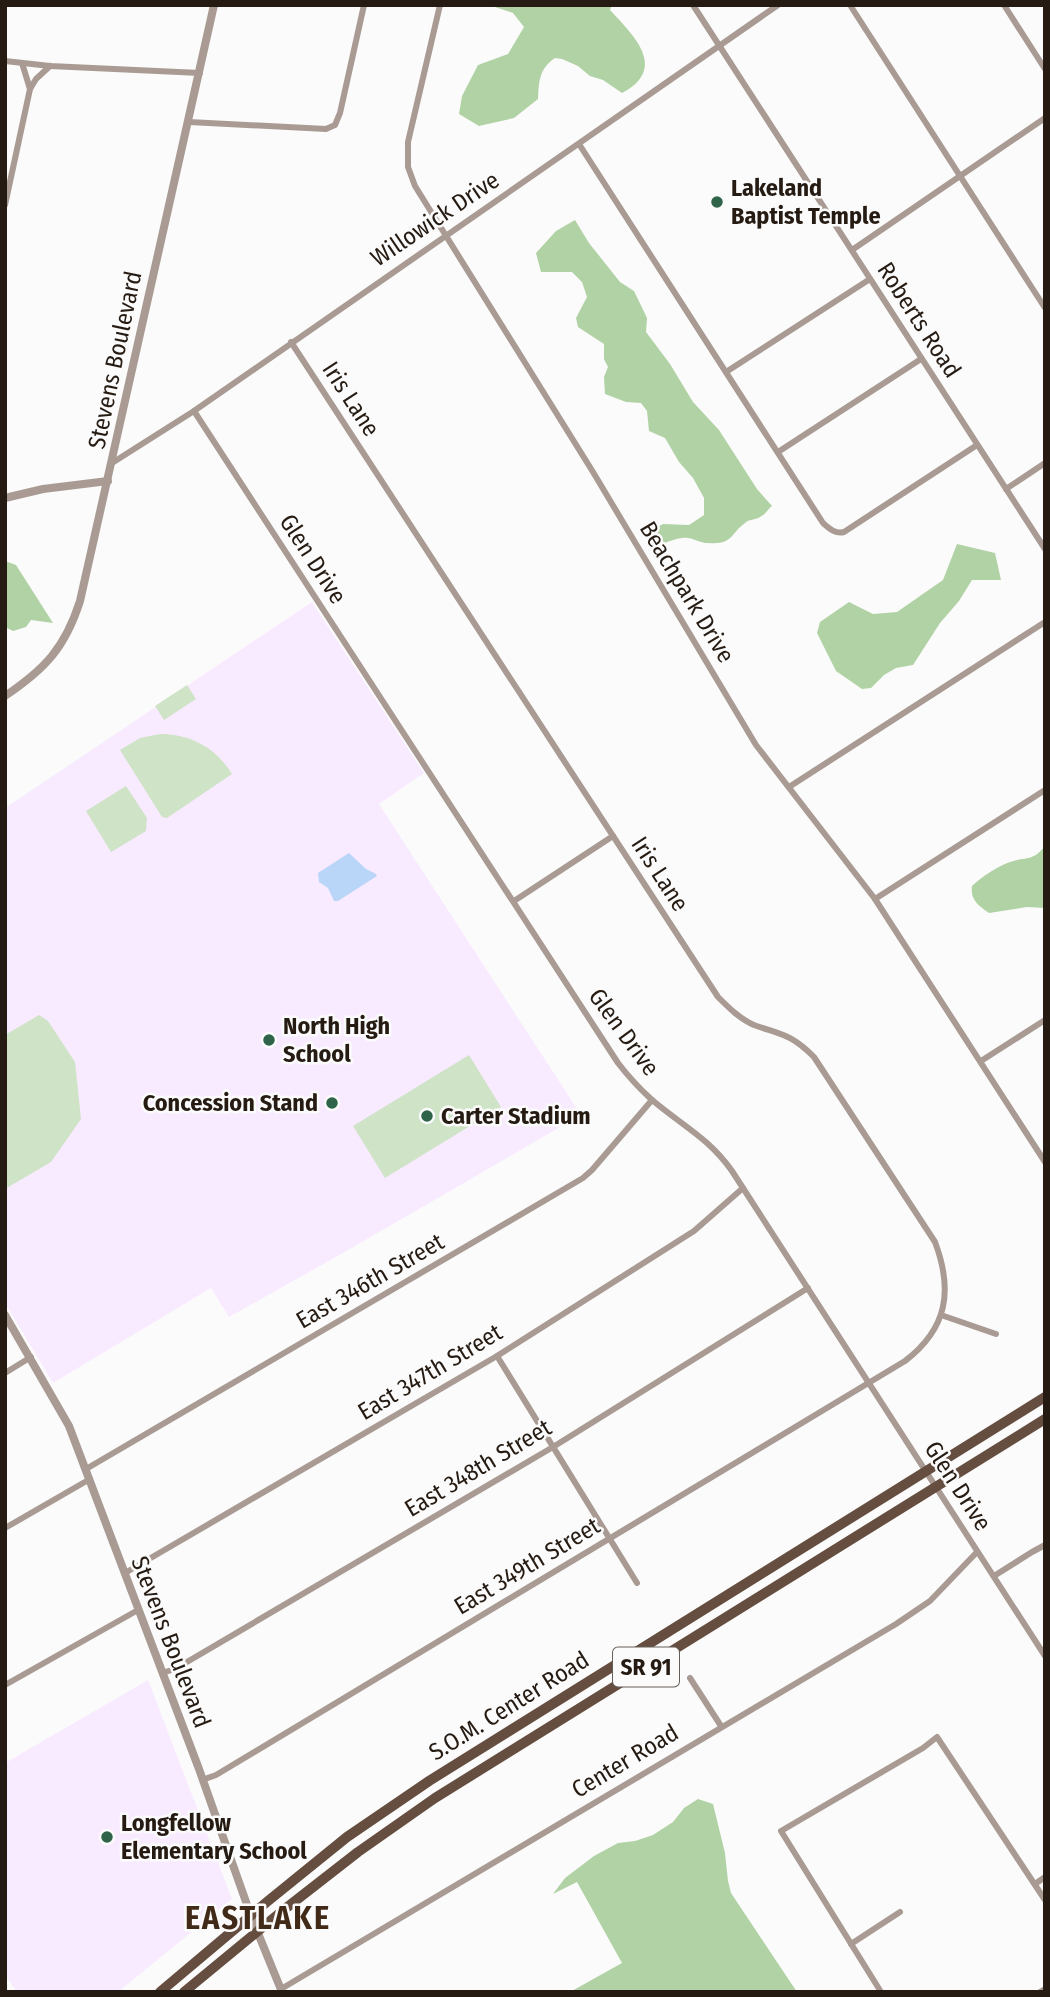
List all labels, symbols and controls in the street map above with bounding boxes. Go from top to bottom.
street label: Willowick Drive [365,166,505,272]
place label: Lakeland Baptist Temple [731,174,881,230]
marker: Lakeland Baptist Temple [709,194,725,210]
street label: Roberts Road [871,257,967,383]
street label: Stevens Boulevard [82,269,148,451]
street label: Iris Lane [317,356,385,442]
street label: Glen Drive [274,509,352,609]
street label: Beachpark Drive [634,516,740,668]
street label: Iris Lane [626,831,694,917]
street label: Glen Drive [583,983,665,1081]
place label: North High School [283,1012,390,1068]
marker: North High School [261,1032,277,1048]
place label: Concession Stand [143,1089,318,1117]
marker: Concession Stand [324,1095,340,1111]
place label: Carter Stadium [441,1102,591,1130]
marker: Carter Stadium [419,1108,435,1124]
street label: East 346th Street [291,1227,449,1335]
street label: East 347th Street [353,1318,507,1426]
street label: East 348th Street [400,1413,556,1523]
street label: Glen Drive [919,1436,997,1536]
street label: East 349th Street [449,1511,605,1620]
street label: Stevens Boulevard [125,1552,217,1732]
street label: S.O.M. Center Road [424,1646,594,1766]
road number: SR 91 [613,1648,679,1686]
street label: Center Road [567,1718,683,1804]
place label: Longfellow Elementary School [121,1809,307,1865]
marker: Longfellow Elementary School [99,1829,115,1845]
district label: EASTLAKE [185,1899,331,1937]

